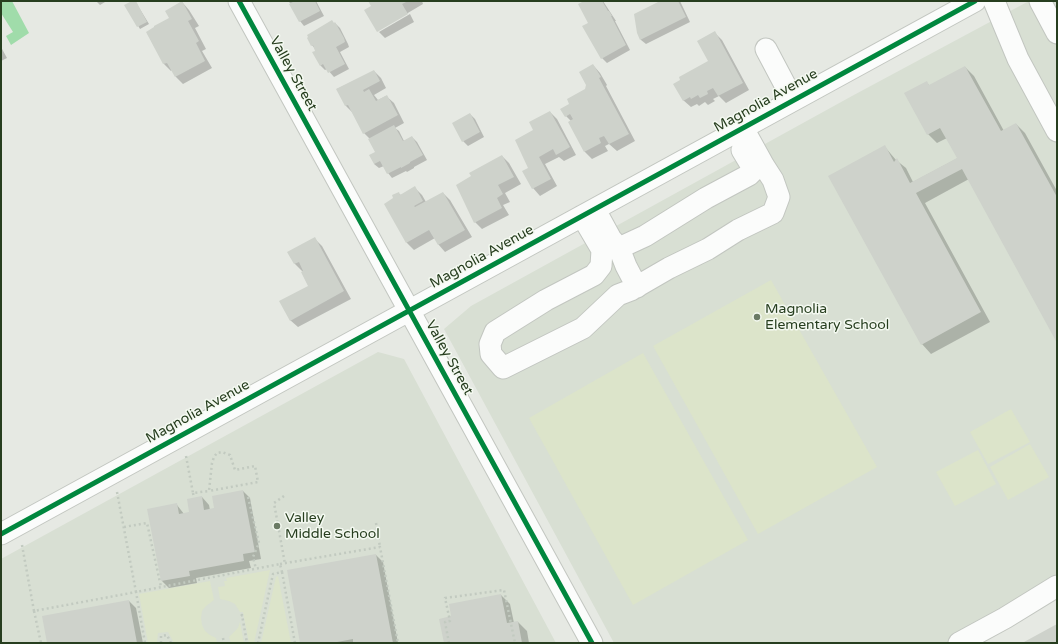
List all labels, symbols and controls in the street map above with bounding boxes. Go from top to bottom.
street label: Valley Street [266,34,320,114]
street label: Magnolia Avenue [711,66,821,136]
street label: Magnolia Avenue [427,222,537,292]
place label: Magnolia Elementary School [765,301,889,334]
marker: Magnolia Elementary School [752,312,762,322]
street label: Valley Street [422,318,476,398]
street label: Magnolia Avenue [143,377,253,447]
place label: Valley Middle School [285,510,380,542]
marker: Valley Middle School [272,521,282,531]

